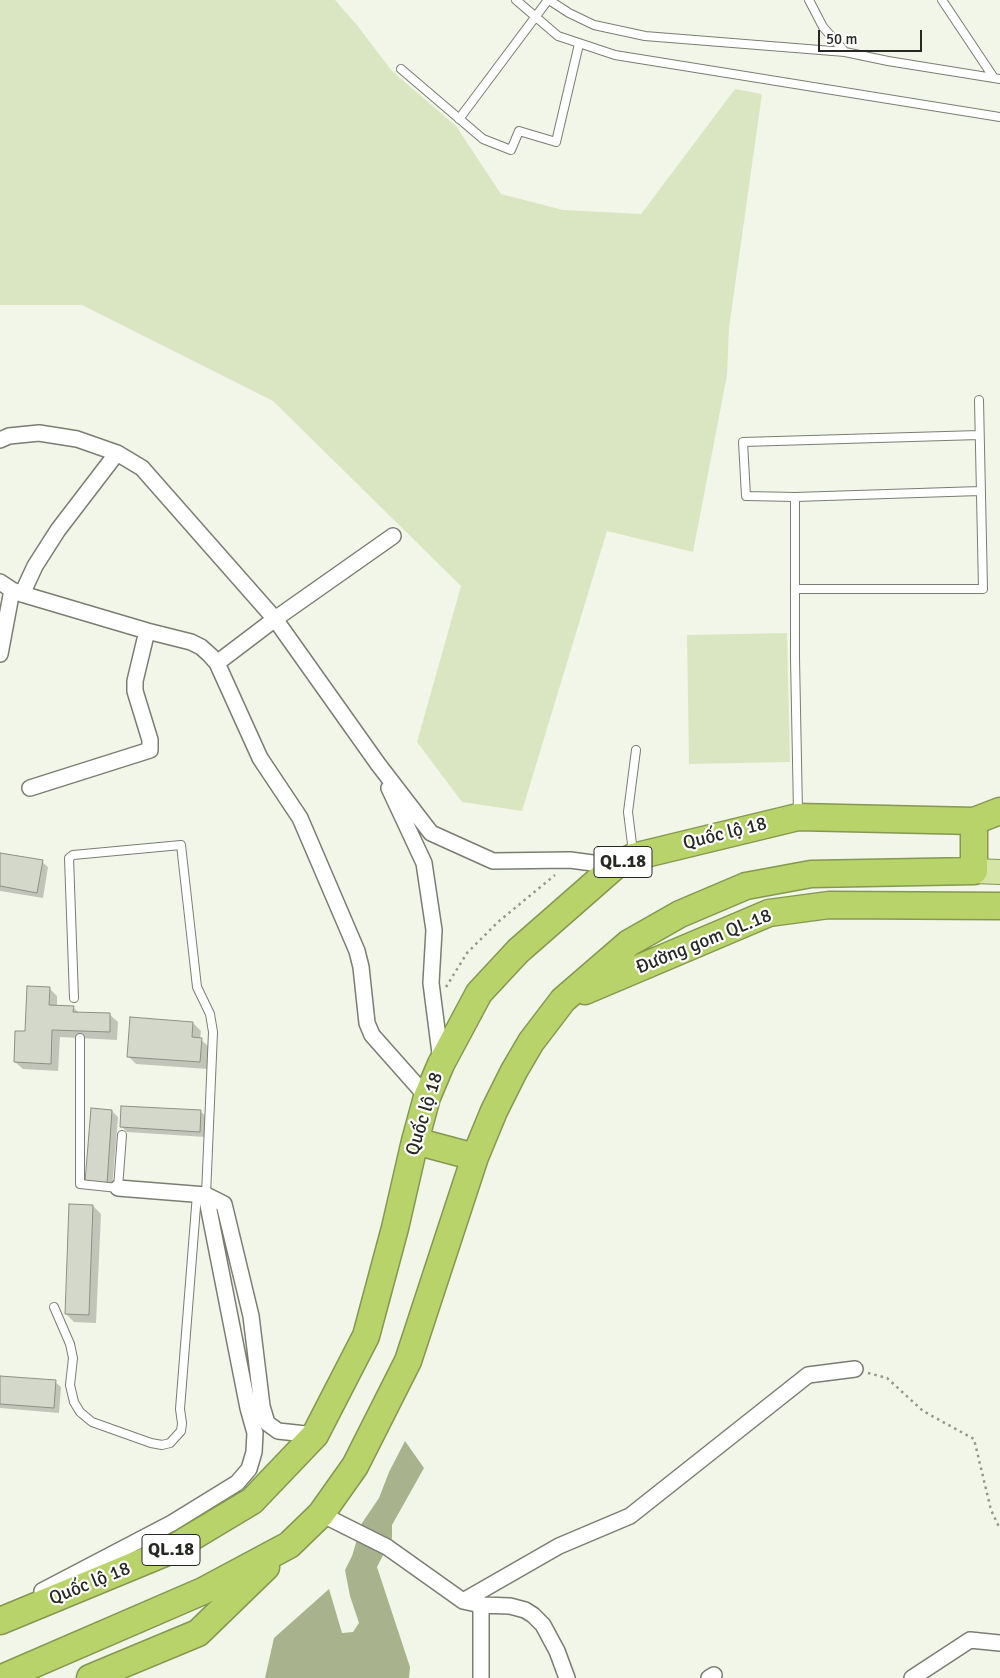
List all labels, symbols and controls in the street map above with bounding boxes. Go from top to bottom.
scale bar [820,20,924,52]
text: 50 m [826,30,857,48]
street label: Quốc lộ 18 [681,813,769,855]
road number: QL.18 [594,846,652,878]
street label: Đường gom QL.18 [633,904,775,980]
street label: Quốc lộ 18 [402,1070,448,1158]
road number: QL.18 [142,1534,200,1566]
street label: Quốc lộ 18 [46,1557,134,1611]

